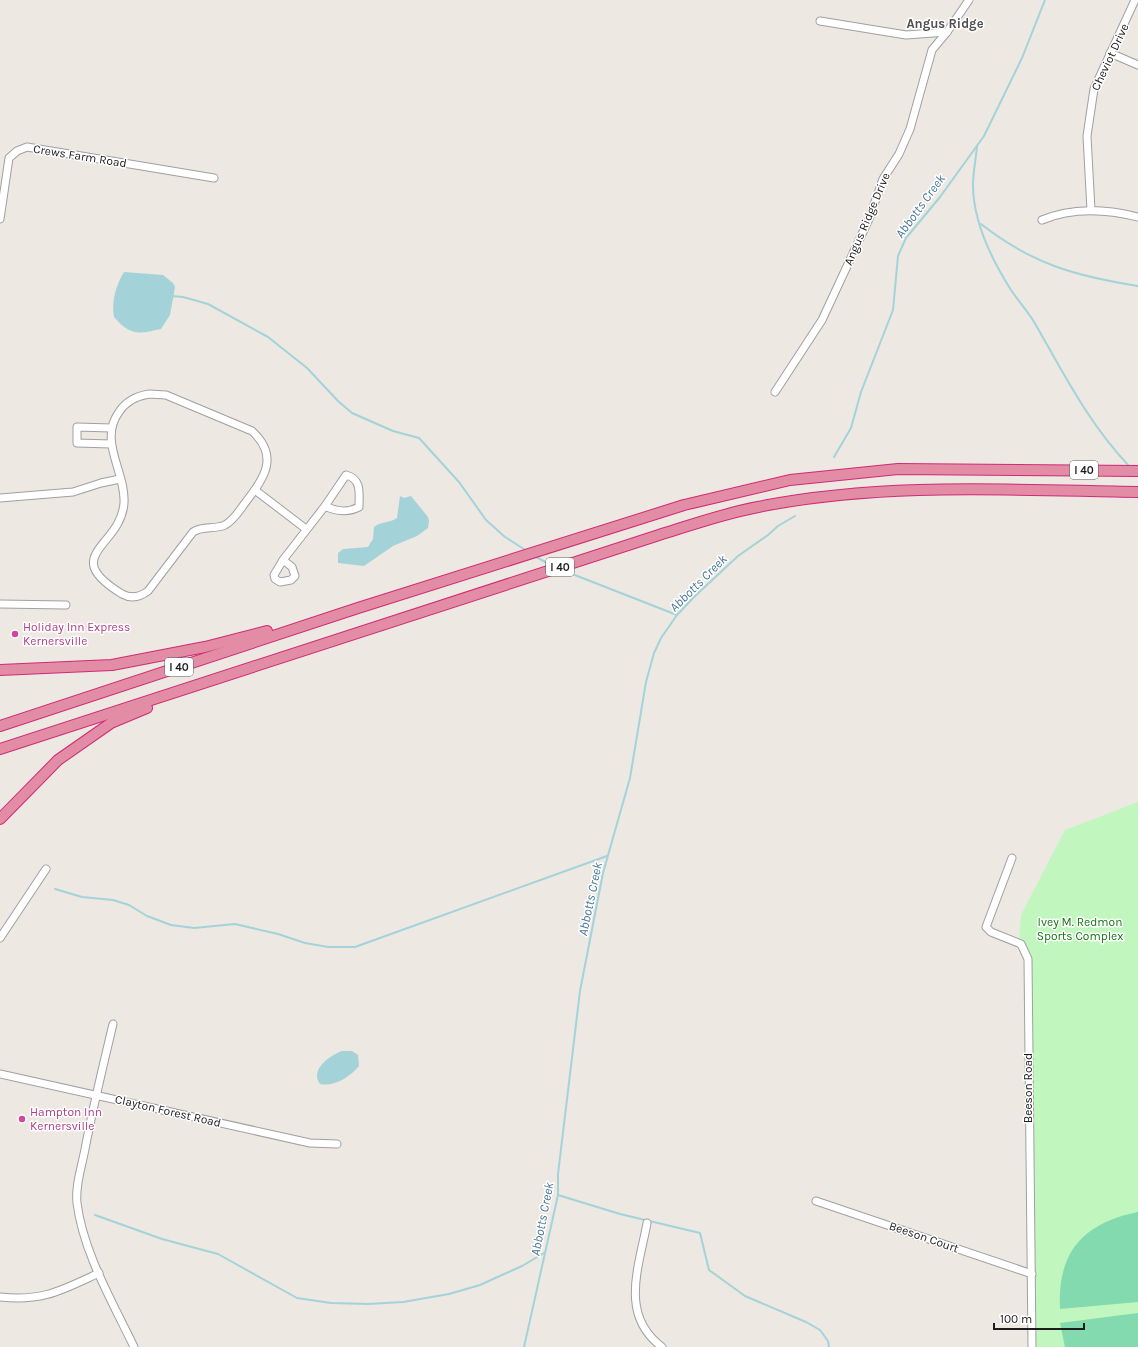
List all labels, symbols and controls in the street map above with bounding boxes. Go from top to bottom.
district label: Angus Ridge [906,16,984,31]
street label: Cheviot Drive [1088,21,1132,93]
street label: Crews Farm Road [32,142,128,170]
street label: Angus Ridge Drive [841,171,893,267]
water label: Abbotts Creek [892,171,948,241]
road number: I 40 [1070,461,1098,479]
water label: Abbotts Creek [666,551,730,615]
road number: I 40 [546,558,574,576]
place label: Holiday Inn Express Kernersville [23,620,130,648]
marker: Holiday Inn Express Kernersville [10,629,20,639]
road number: I 40 [165,658,193,676]
water label: Abbotts Creek [575,860,605,937]
park label: Ivey M. Redmon Sports Complex [1037,915,1123,943]
street label: Beeson Road [1021,1053,1035,1123]
street label: Clayton Forest Road [114,1092,222,1130]
place label: Hampton Inn Kernersville [30,1105,102,1133]
marker: Hampton Inn Kernersville [17,1114,27,1124]
water label: Abbotts Creek [528,1180,557,1257]
street label: Beeson Court [887,1219,961,1256]
scale bar [994,1305,1084,1331]
text: 100 m [1000,1312,1032,1326]

